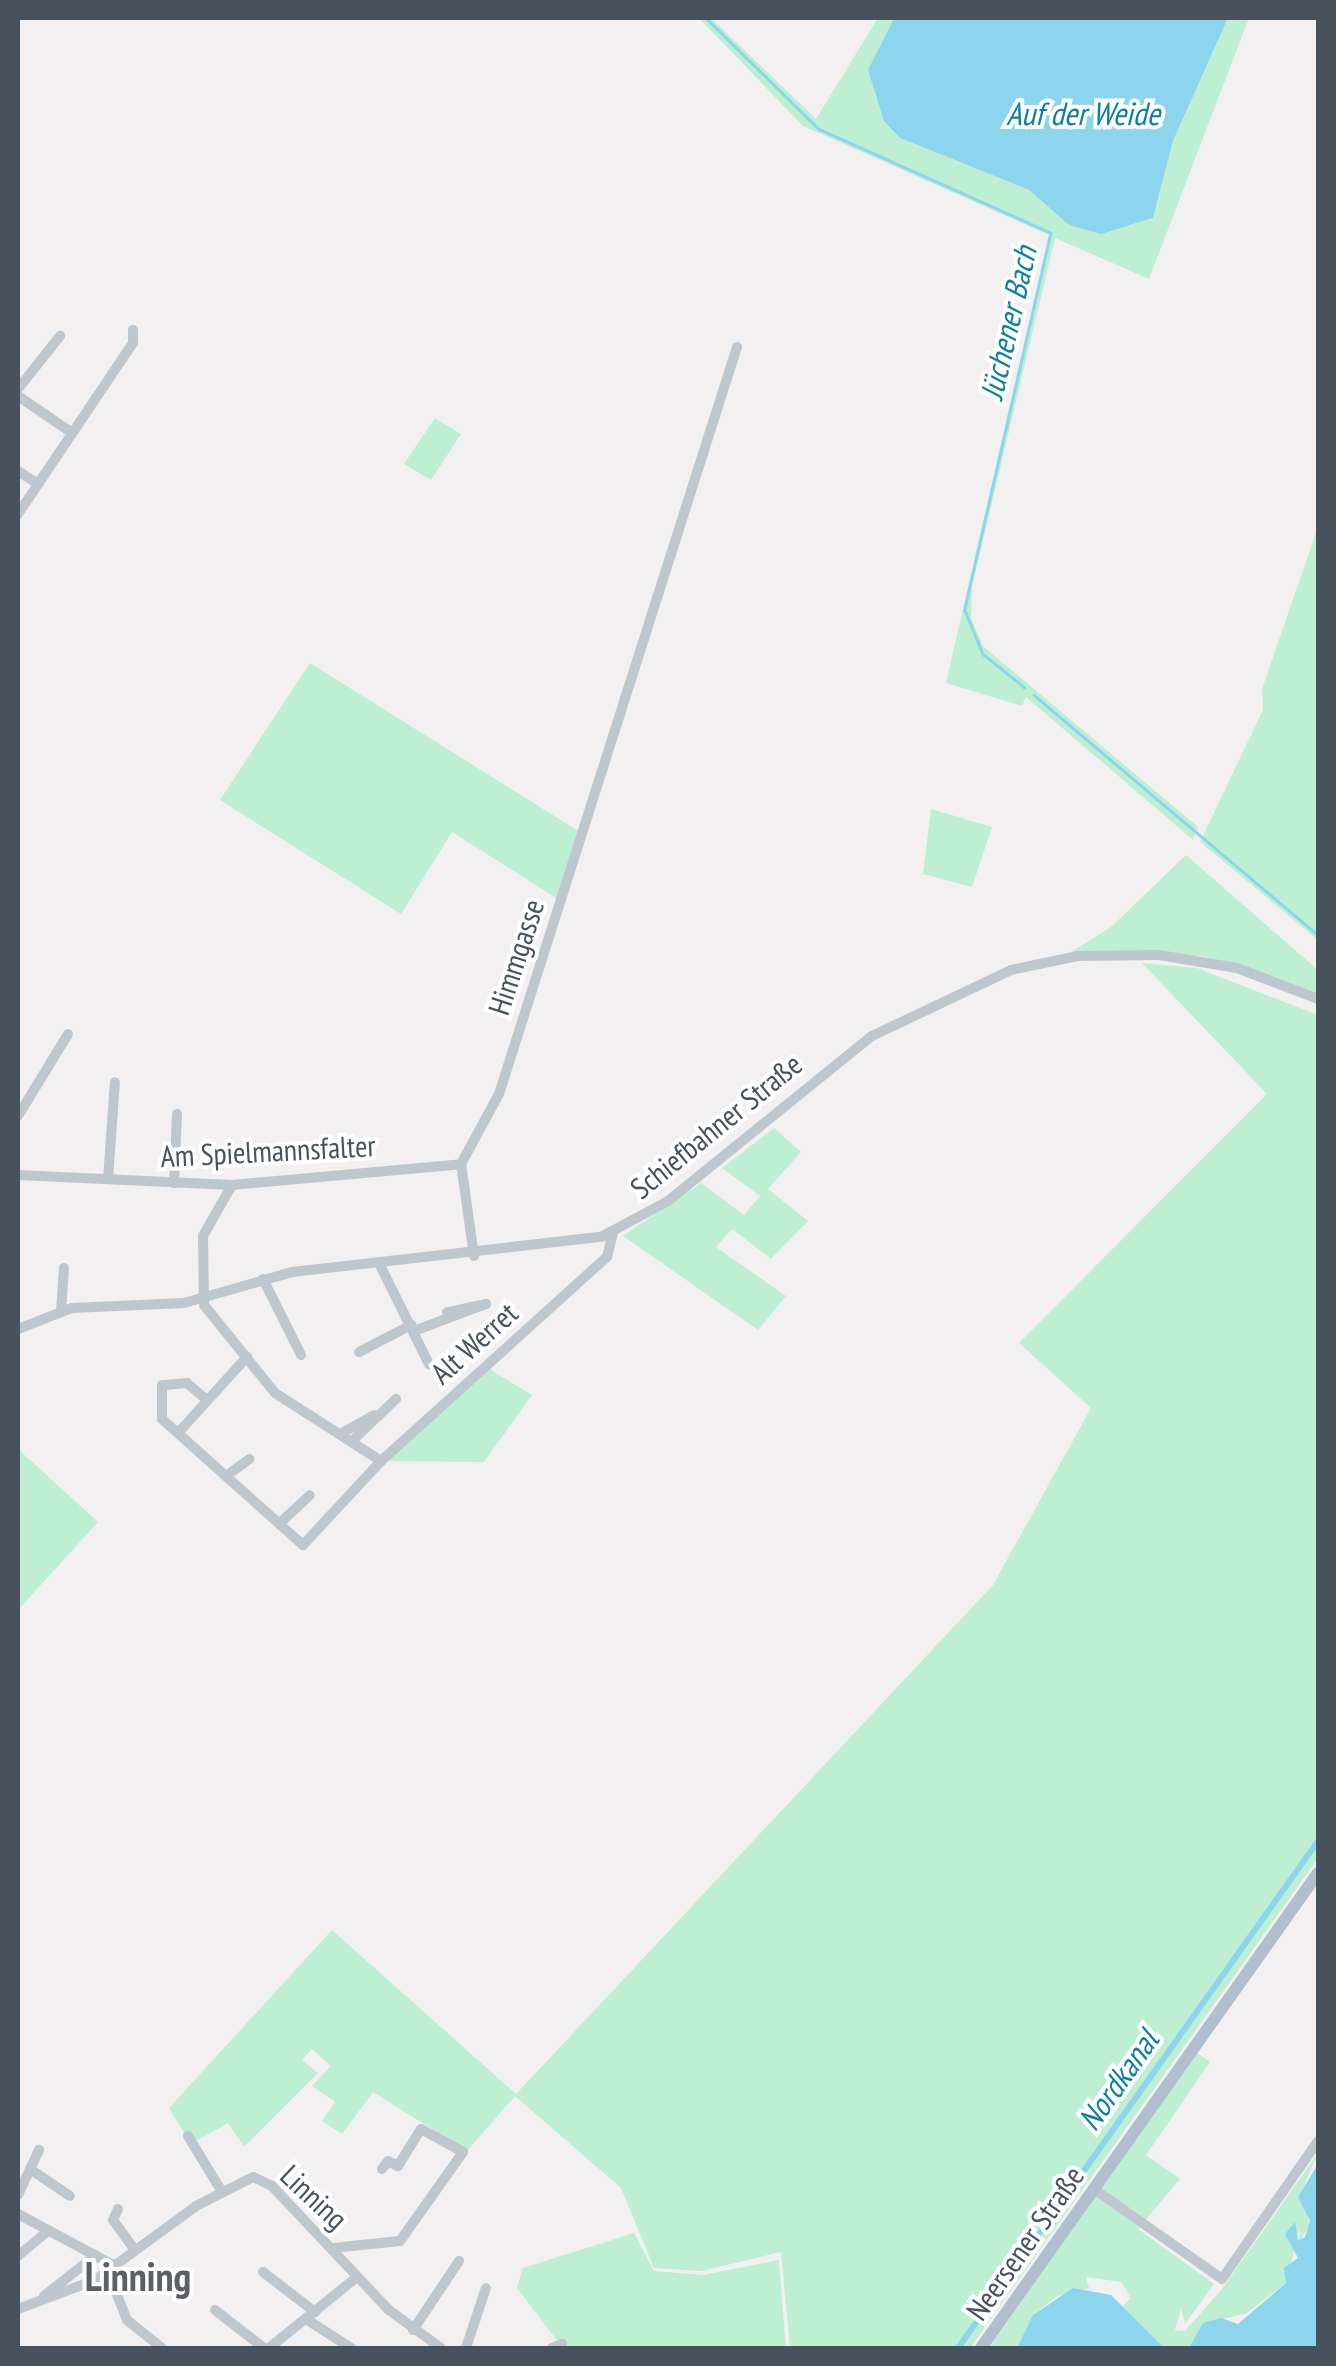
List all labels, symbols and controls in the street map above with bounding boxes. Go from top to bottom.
water label: Auf der Weide [1006,94,1160,132]
water label: Jüchener Bach [972,242,1044,404]
street label: Himmgasse [480,895,552,1019]
street label: Schiefbahner Straße [623,1046,809,1206]
street label: Am Spielmannsfalter [160,1127,376,1175]
street label: Alt Werret [423,1295,525,1391]
water label: Nordkanal [1070,2023,1166,2137]
street label: Linning [273,2157,355,2237]
street label: Neersener Straße [959,2159,1091,2327]
district label: Linning [85,2252,191,2300]

